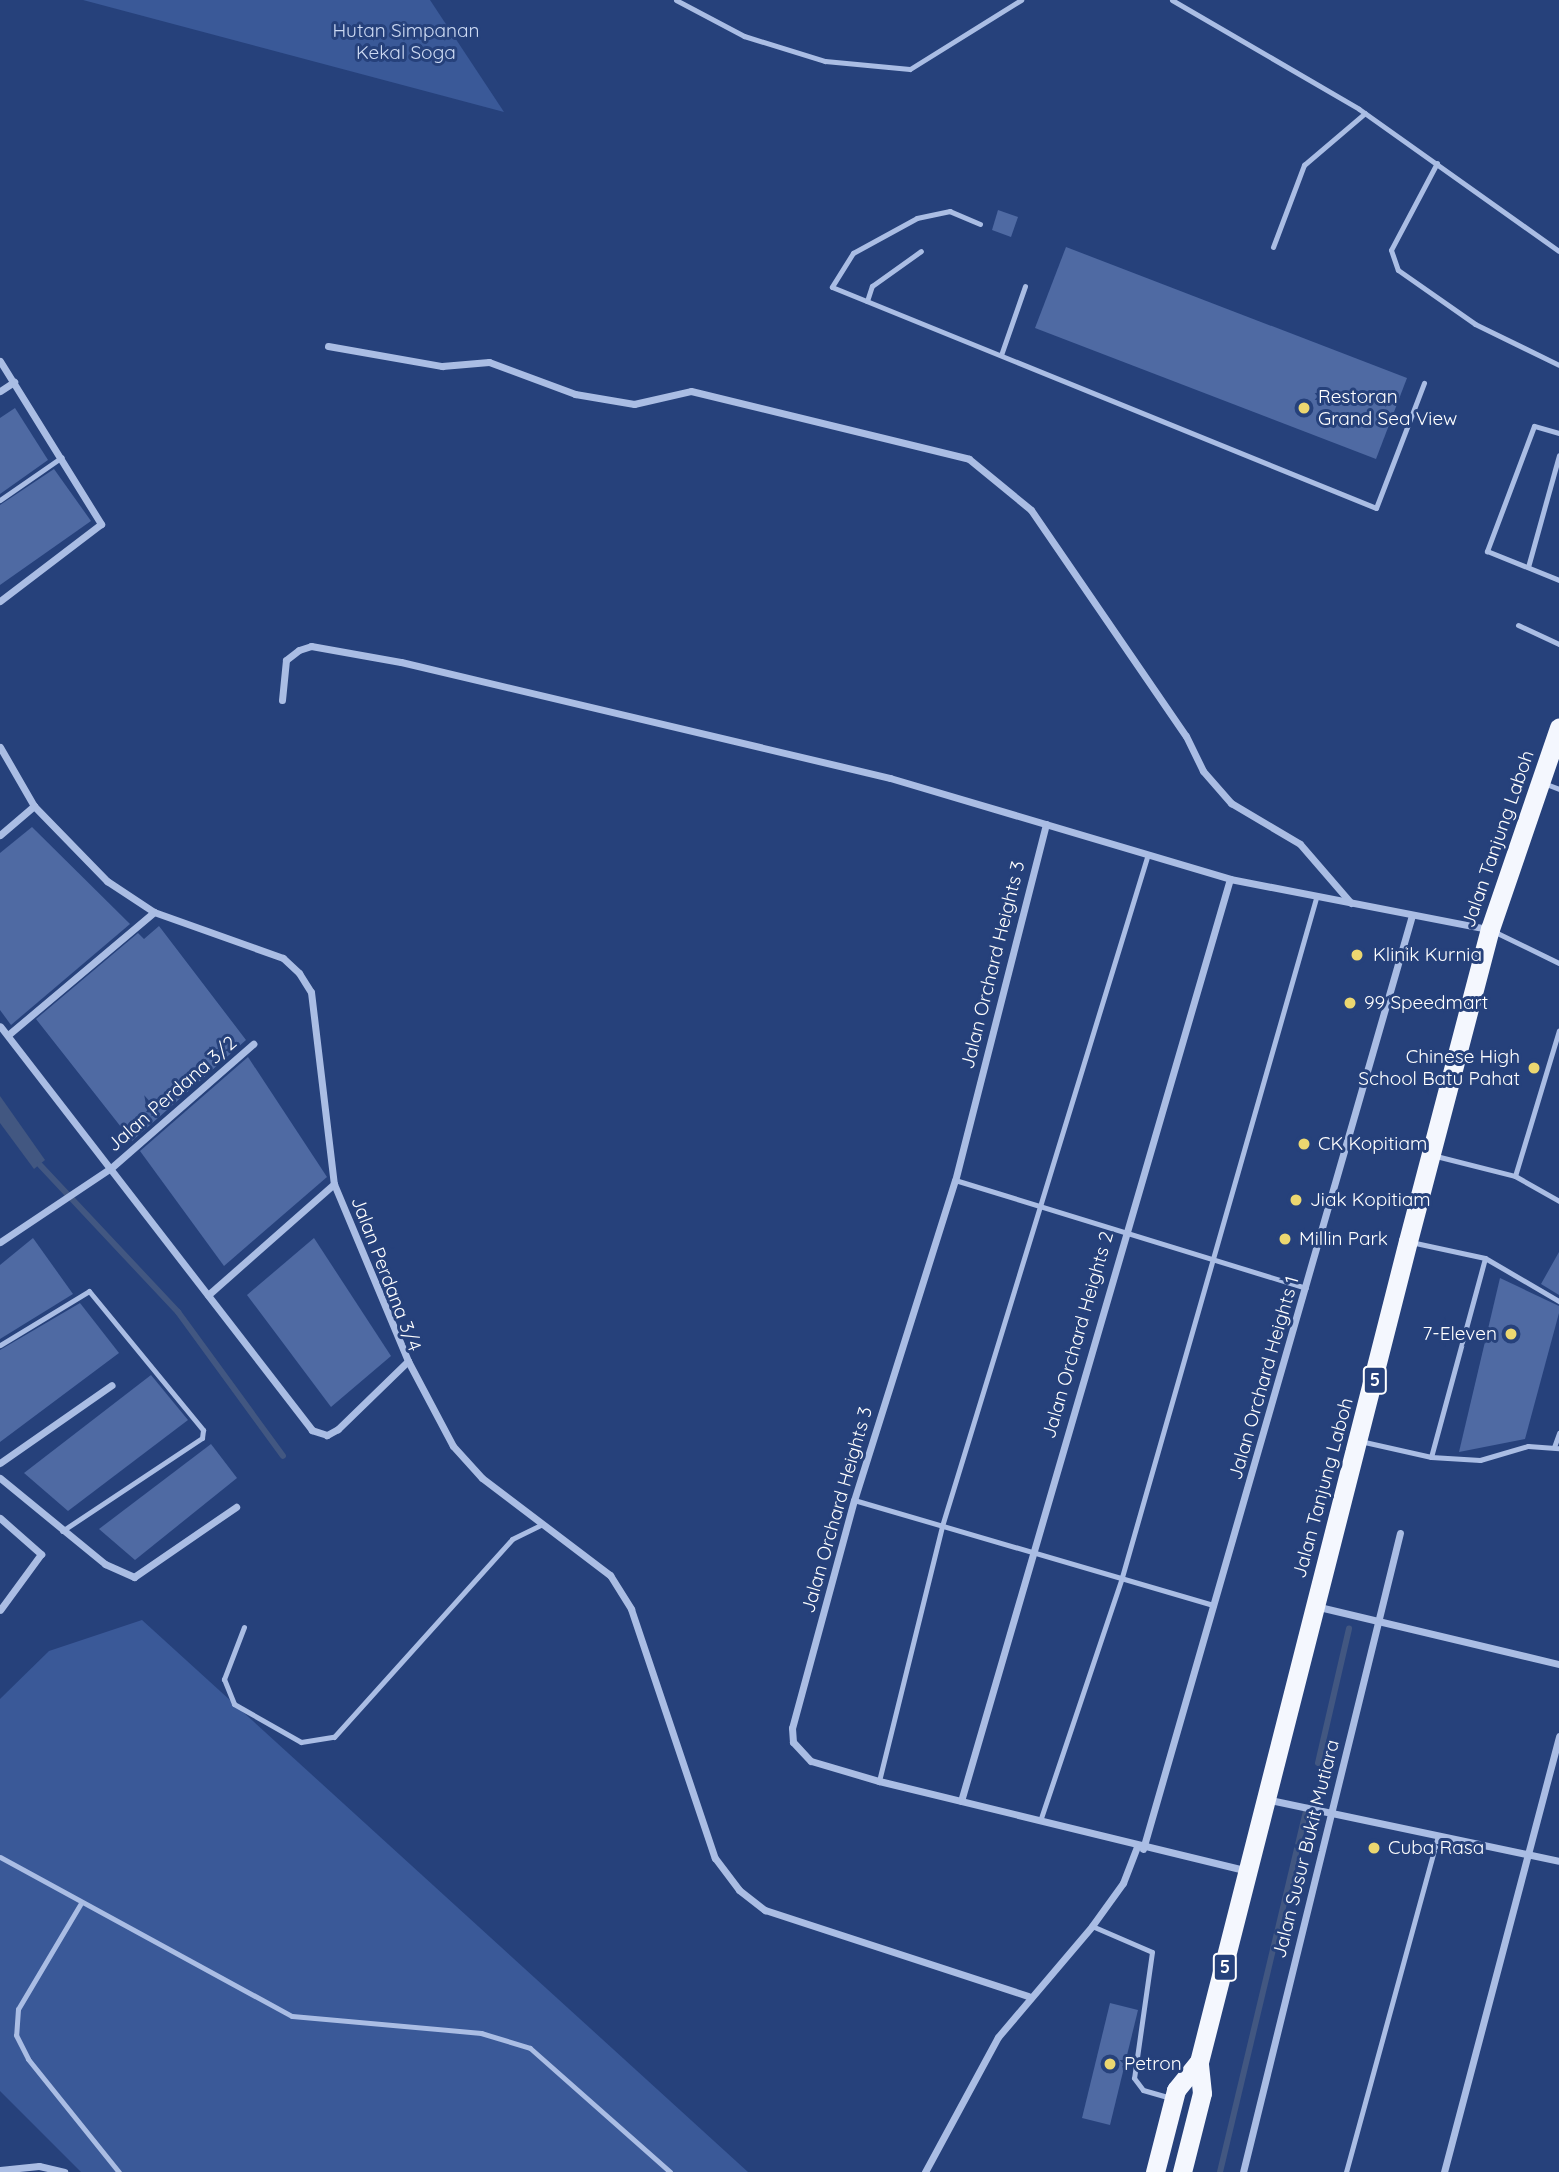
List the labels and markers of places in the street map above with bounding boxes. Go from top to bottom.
place label: Restoran Grand Sea View [1318,386,1457,430]
marker: Restoran Grand Sea View [1296,400,1312,416]
place label: Klinik Kurnia [1373,944,1482,966]
marker: Klinik Kurnia [1347,945,1367,965]
place label: 99 Speedmart [1364,992,1488,1014]
marker: 99 Speedmart [1342,995,1358,1011]
place label: Chinese High School Batu Pahat [1358,1046,1520,1090]
marker: Chinese High School Batu Pahat [1526,1060,1542,1076]
place label: CK Kopitiam [1318,1133,1427,1155]
marker: CK Kopitiam [1296,1136,1312,1152]
place label: Jiak Kopitiam [1310,1189,1431,1211]
marker: Jiak Kopitiam [1288,1192,1304,1208]
place label: Millin Park [1299,1228,1388,1250]
marker: Millin Park [1277,1231,1293,1247]
place label: 7-Eleven [1423,1323,1497,1345]
marker: 7-Eleven [1503,1326,1519,1342]
place label: Cuba Rasa [1388,1837,1484,1859]
marker: Cuba Rasa [1366,1840,1382,1856]
place label: Petron [1124,2053,1182,2075]
marker: Petron [1102,2056,1118,2072]

